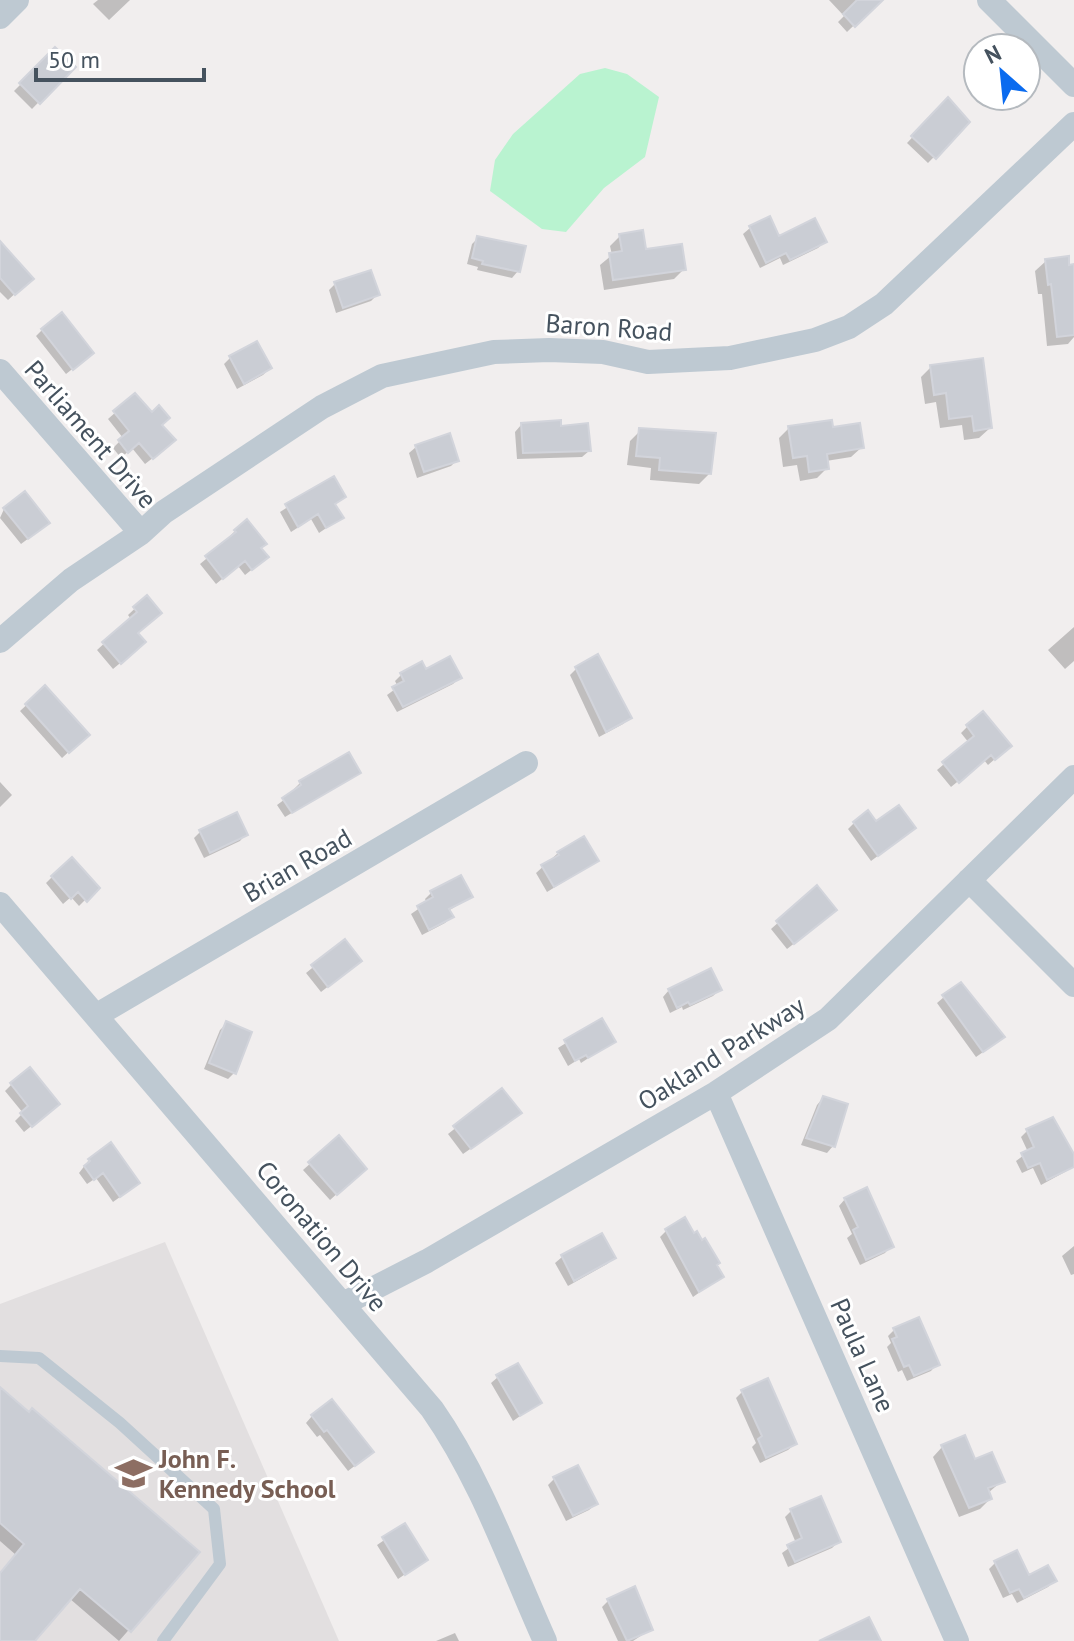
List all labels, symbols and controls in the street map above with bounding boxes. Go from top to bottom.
scale bar [36,32,204,82]
north arrow [962,32,1042,112]
text: N [980,38,1006,70]
text: 50 m [48,44,100,75]
street label: Baron Road [544,306,674,348]
street label: Parliament Drive [18,353,164,515]
street label: Brian Road [237,821,357,909]
street label: Oakland Parkway [631,988,811,1118]
street label: Coronation Drive [249,1154,395,1318]
street label: Paula Lane [823,1293,903,1417]
place label: John F. Kennedy School [158,1442,336,1505]
school or university icon: John F. Kennedy School [114,1454,152,1492]

